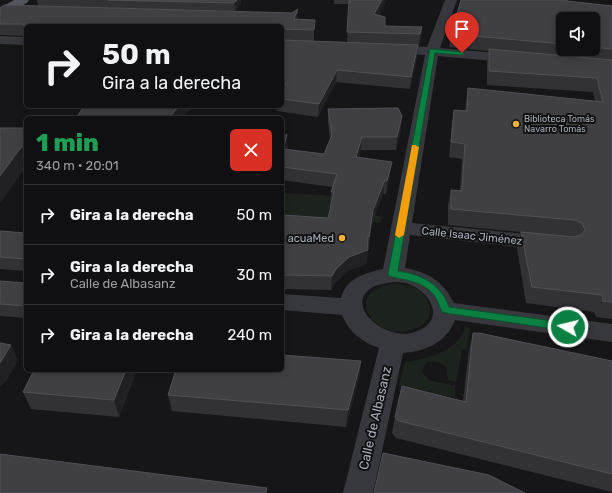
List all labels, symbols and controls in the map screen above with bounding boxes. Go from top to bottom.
pin [445,12,479,53]
map controls [556,12,600,56]
button: sound [556,12,600,56]
icon: arrive [451,18,473,40]
text: 50 m [102,38,171,71]
icon: right [36,40,88,92]
text: Gira a la derecha [102,72,241,94]
place label: Biblioteca Tomás Navarro Tomás [524,114,595,134]
marker: Biblioteca Tomás Navarro Tomás [511,119,521,129]
text: 1 min [36,129,99,157]
button: close [230,129,272,171]
text: 340 m · 20:01 [36,158,119,173]
icon: right [36,204,58,226]
text: Gira a la derecha [70,206,194,224]
text: 50 m [237,206,272,224]
street label: Calle Isaac Jiménez [421,224,523,248]
place label: acuaMed [288,232,334,245]
marker: acuaMed [337,233,347,243]
text: Gira a la derecha [70,258,194,276]
icon: right [36,264,58,286]
text: 30 m [236,266,272,284]
text: Calle de Albasanz [70,276,176,291]
position arrow [547,306,589,348]
icon: right [36,324,58,346]
text: Gira a la derecha [70,326,194,344]
text: 240 m [227,326,272,344]
street label: Calle de Albasanz [356,365,394,471]

